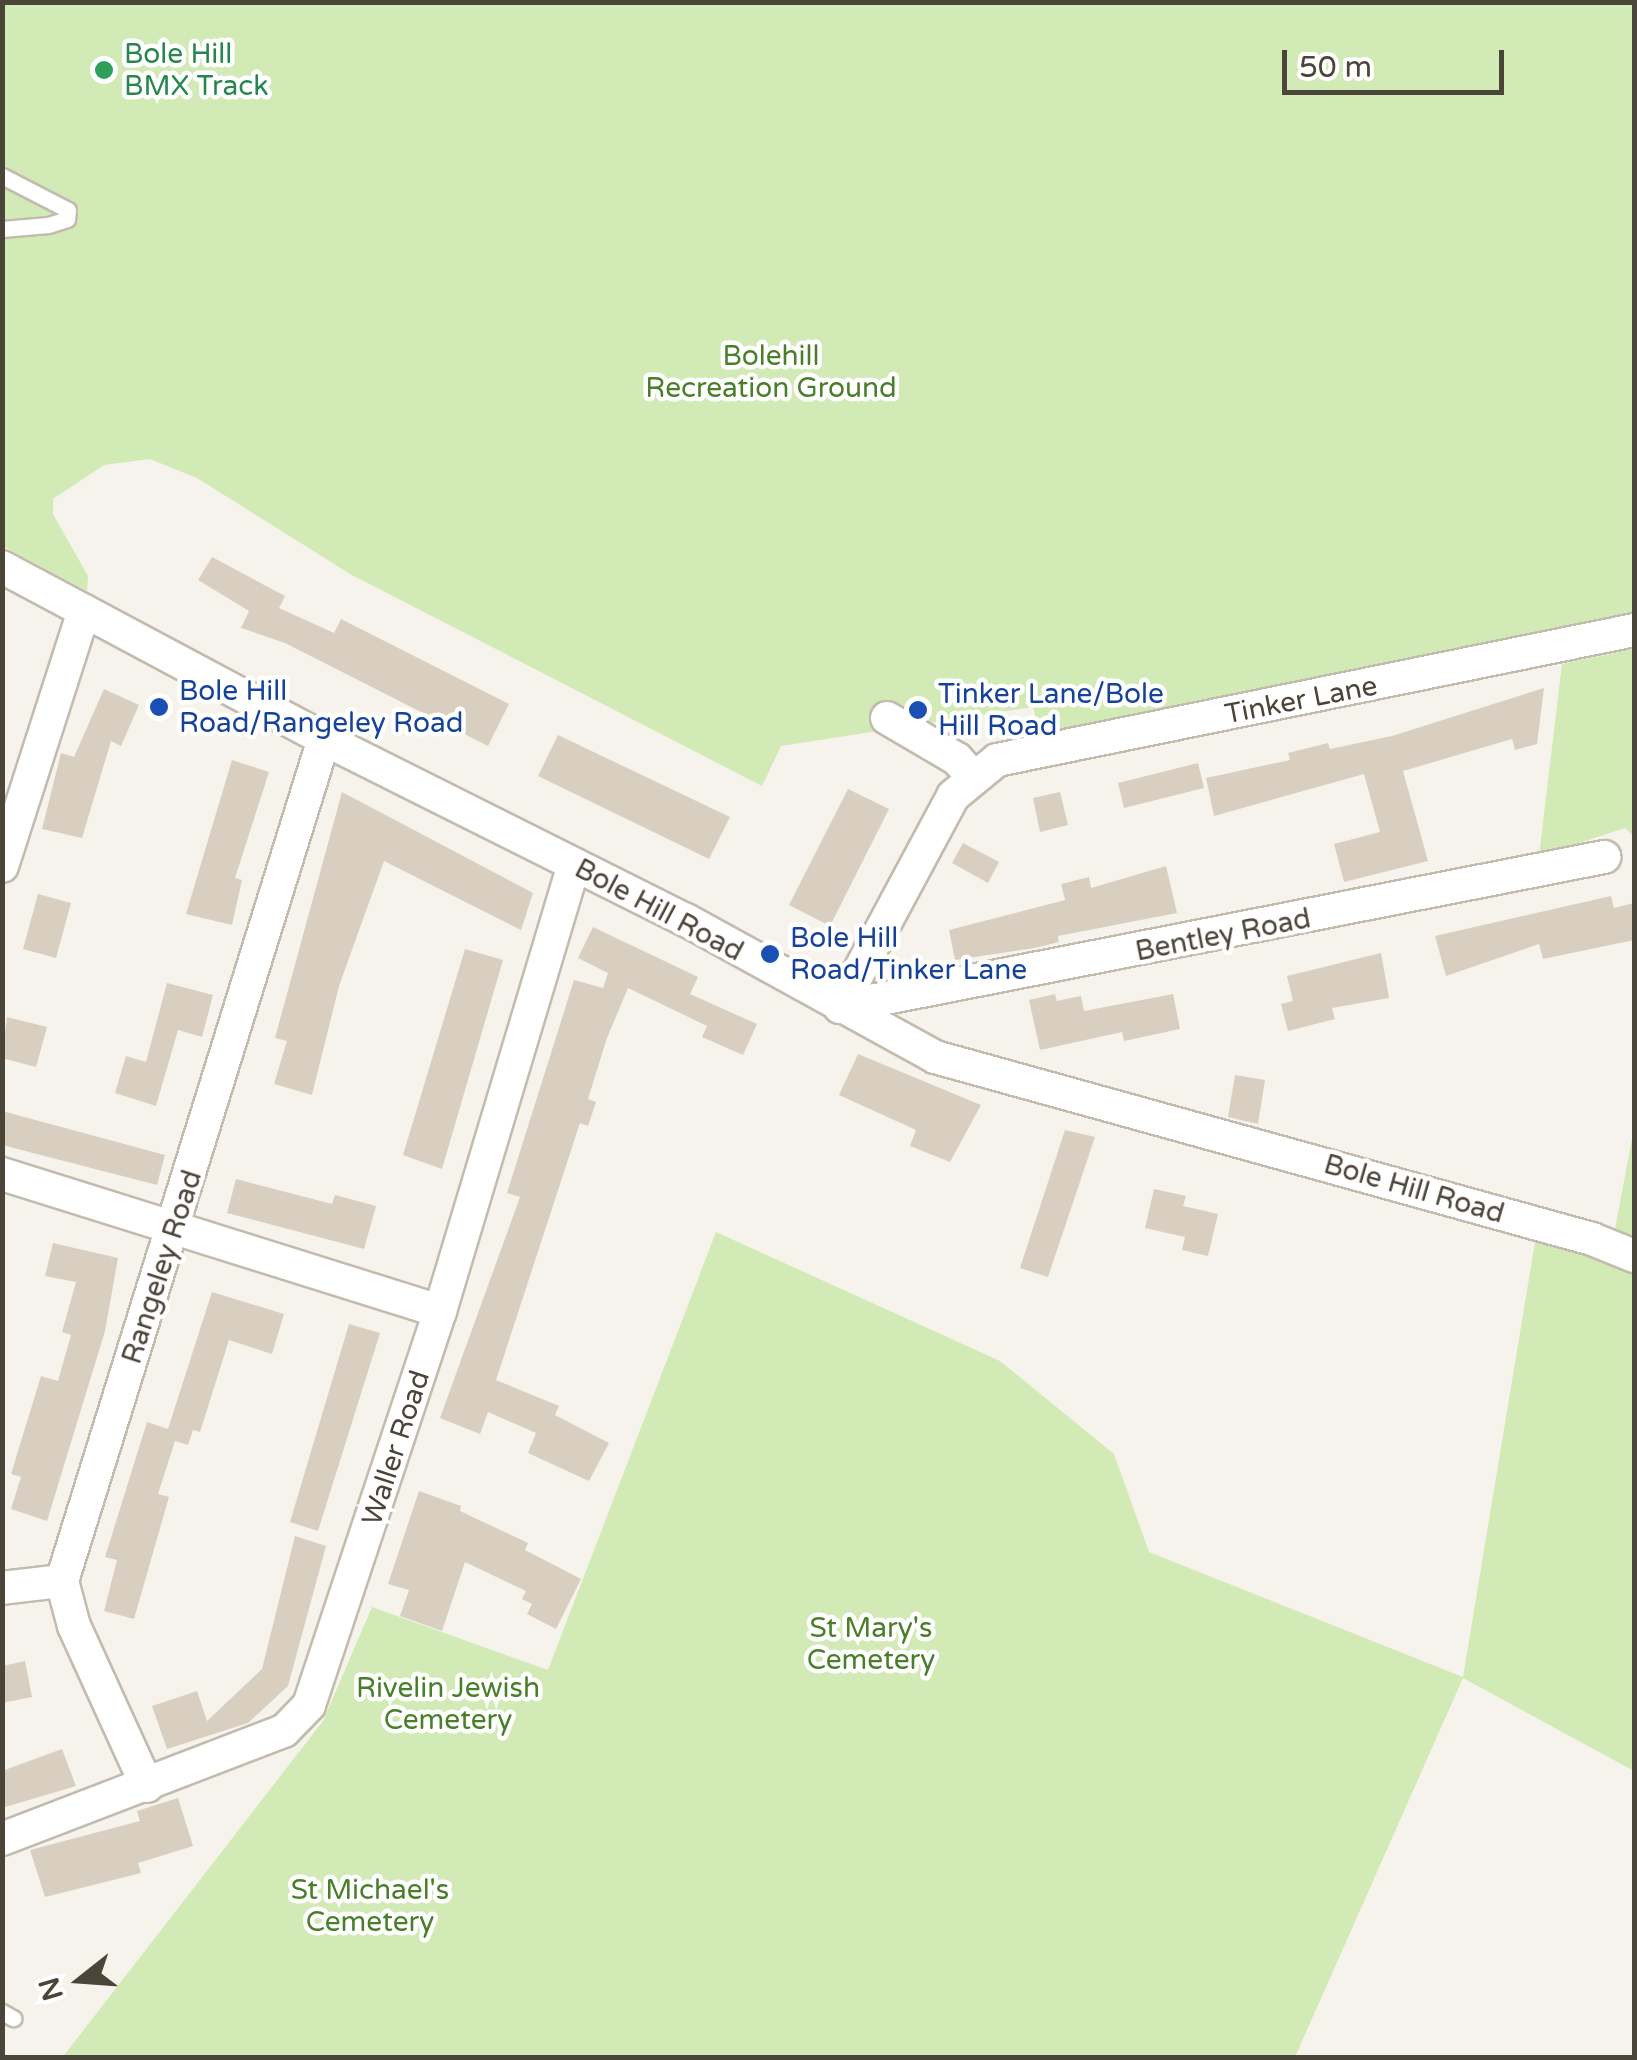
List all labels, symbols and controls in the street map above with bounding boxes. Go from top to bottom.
scale bar [1287,30,1510,92]
place label: Bole Hill BMX Track [124,37,269,103]
text: 50 m [1299,49,1372,86]
marker: Bole Hill BMX Track [93,59,115,81]
park label: Bolehill Recreation Ground [645,339,897,405]
street label: Tinker Lane [1222,669,1380,731]
place label: Bole Hill Road/Rangeley Road [179,674,463,740]
place label: Tinker Lane/Bole Hill Road [938,677,1164,743]
marker: Bole Hill Road/Rangeley Road [148,696,170,718]
marker: Tinker Lane/Bole Hill Road [907,699,929,721]
street label: Bole Hill Road [569,852,749,968]
street label: Bentley Road [1132,902,1314,968]
place label: Bole Hill Road/Tinker Lane [790,921,1027,987]
marker: Bole Hill Road/Tinker Lane [759,943,781,965]
street label: Bole Hill Road [1320,1147,1508,1231]
street label: Rangeley Road [115,1166,209,1368]
street label: Waller Road [355,1366,437,1530]
park label: St Mary's Cemetery [807,1611,935,1677]
park label: Rivelin Jewish Cemetery [356,1671,540,1737]
park label: St Michael's Cemetery [291,1873,449,1939]
north arrow [30,1930,130,2030]
text: N [32,1973,71,2004]

